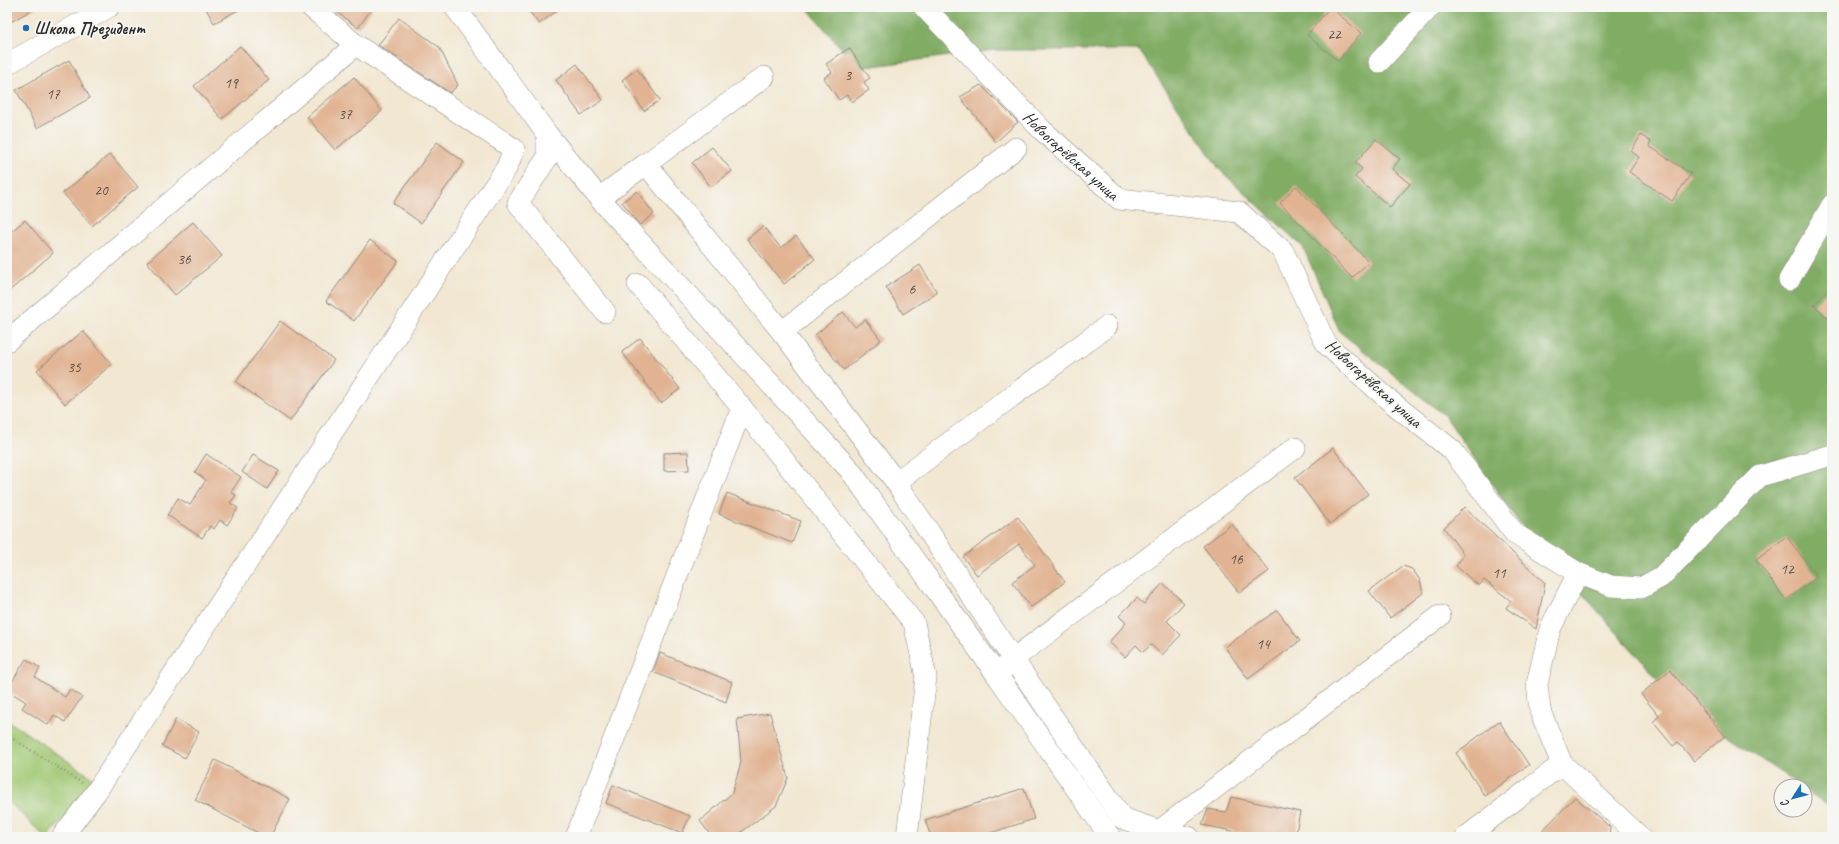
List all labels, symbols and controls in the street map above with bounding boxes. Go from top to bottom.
place label: Школа Президент [34,18,146,40]
marker: Школа Президент [21,23,31,33]
house number: 22 [1327,25,1342,44]
house number: 3 [845,66,853,85]
house number: 19 [224,74,239,93]
house number: 17 [46,85,61,104]
house number: 37 [338,105,353,124]
street label: Новоогарёвская улица [1018,107,1124,206]
house number: 20 [94,181,109,200]
house number: 36 [177,250,192,269]
house number: 6 [909,280,917,299]
street label: Новоогарёвская улица [1321,335,1427,433]
house number: 35 [67,358,82,377]
house number: 16 [1229,550,1244,569]
house number: 12 [1780,560,1795,579]
house number: 11 [1492,564,1507,583]
house number: 14 [1256,635,1271,654]
north arrow [1773,778,1813,818]
text: С [1777,796,1792,810]

